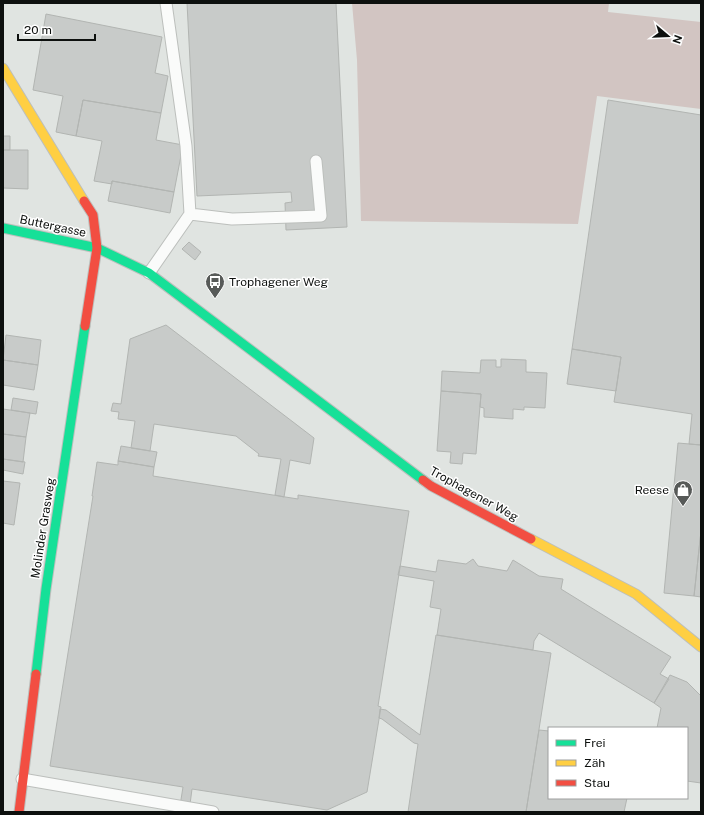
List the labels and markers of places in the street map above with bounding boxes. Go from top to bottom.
bus stop icon: Trophagener Weg [204,271,226,299]
place label: Trophagener Weg [229,275,328,289]
shop icon: Reese [672,479,694,507]
place label: Reese [635,483,669,497]

